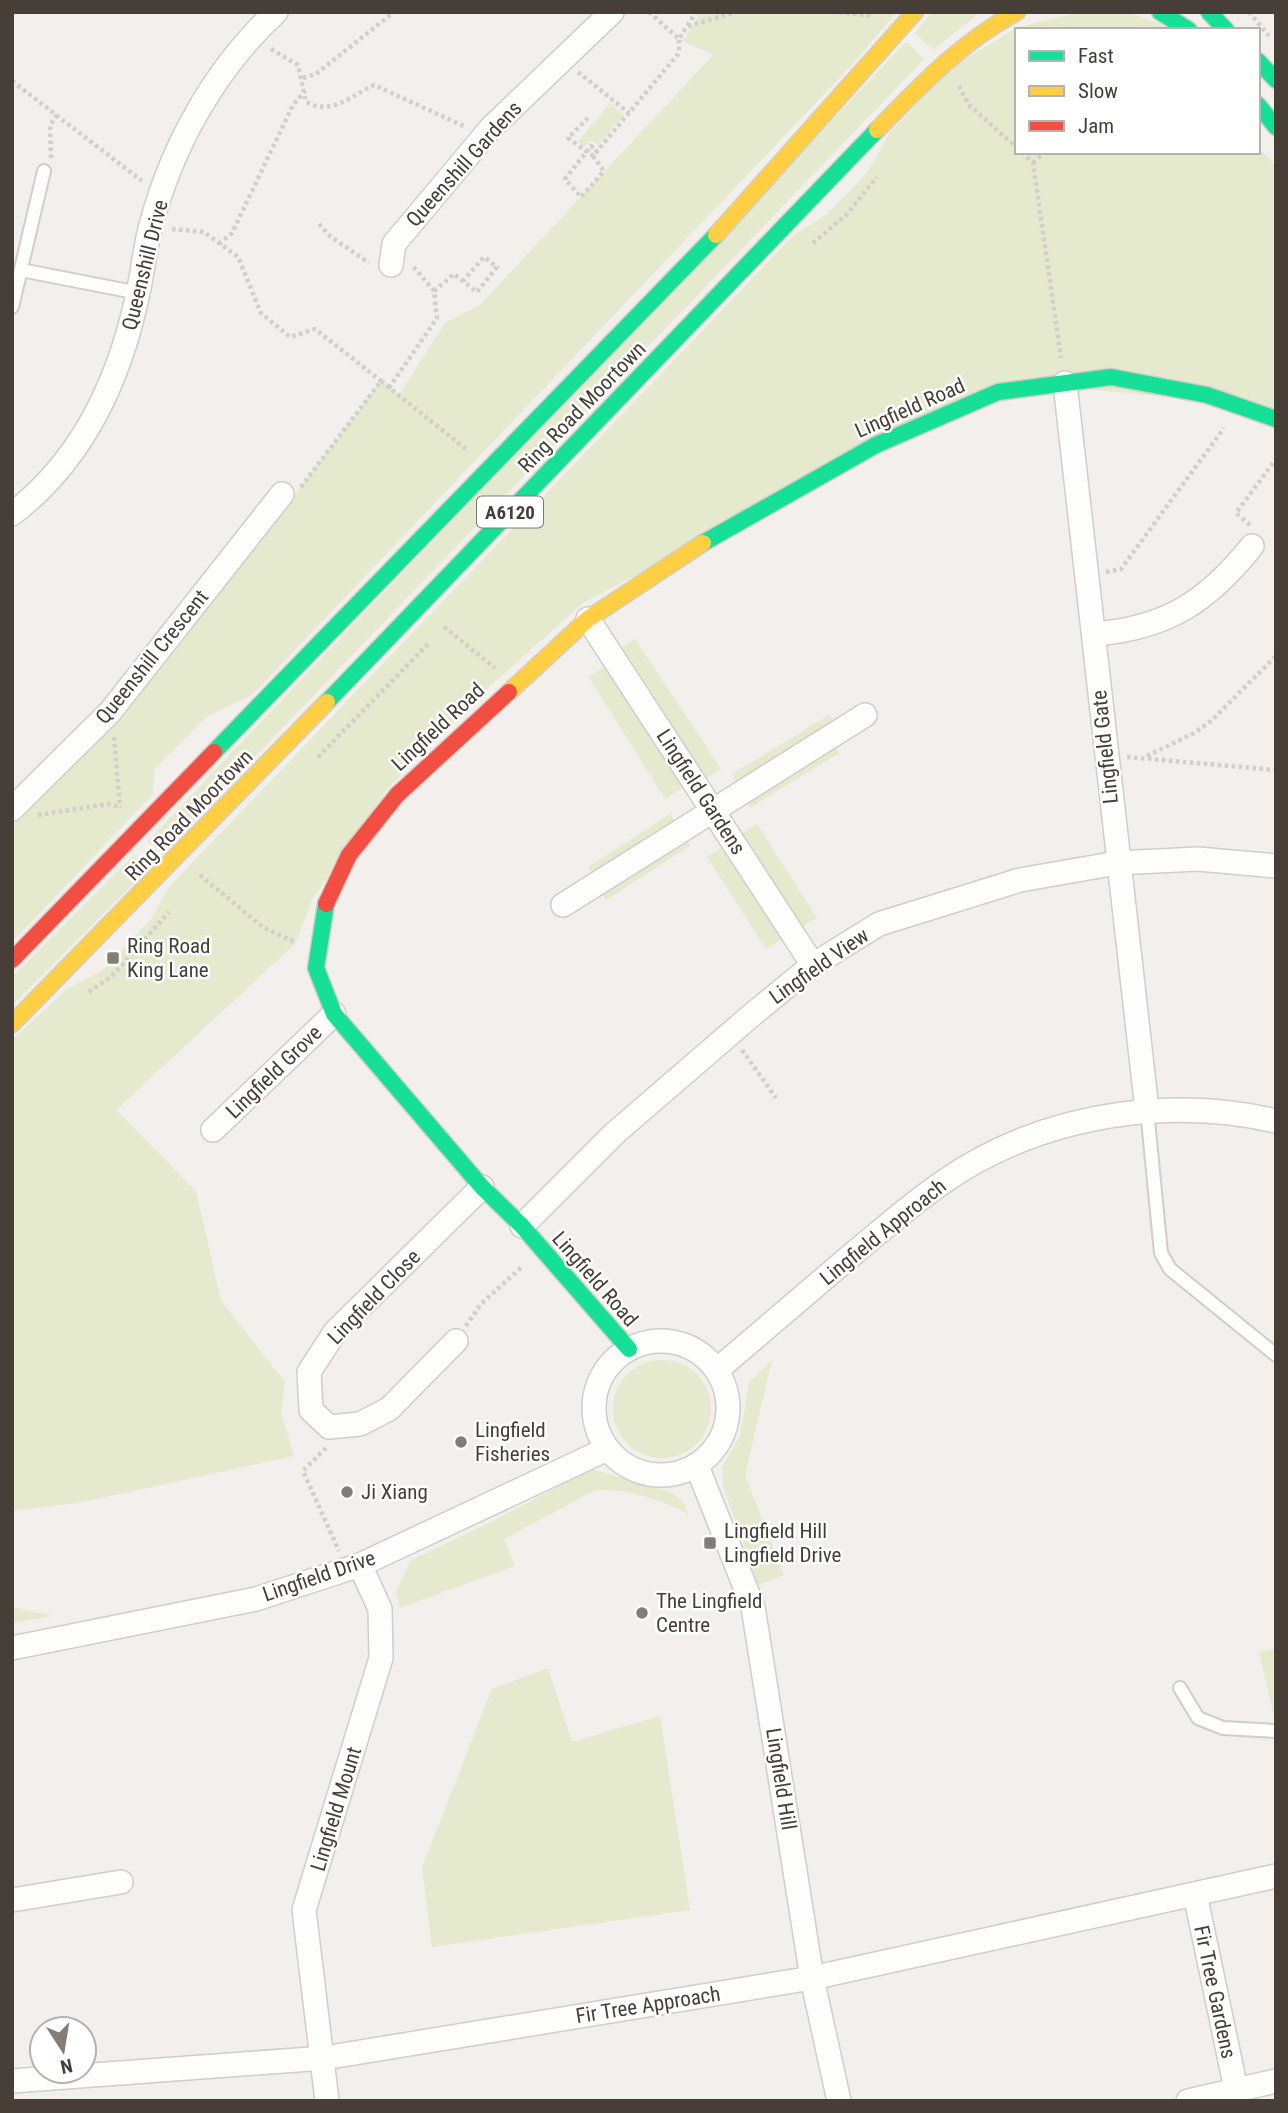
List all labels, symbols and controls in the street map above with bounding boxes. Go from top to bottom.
legend [1015,28,1260,154]
text: Fast [1078,44,1114,68]
text: Slow [1078,79,1118,103]
street label: Queenshill Gardens [401,96,527,232]
text: Jam [1078,114,1114,138]
street label: Queenshill Drive [117,197,173,333]
street label: Ring Road Moortown [513,337,651,477]
street label: Lingfield Road [851,373,969,443]
road number: A6120 [477,496,543,527]
street label: Queenshill Crescent [91,585,213,729]
street label: Lingfield Road [387,678,489,776]
street label: Lingfield Gate [1087,689,1123,805]
street label: Lingfield Gardens [652,725,750,859]
street label: Ring Road Moortown [120,745,258,885]
street label: Lingfield View [765,923,874,1009]
place label: Ring Road King Lane [127,934,210,982]
marker: Ring Road King Lane [105,950,121,966]
street label: Lingfield Grove [221,1020,327,1123]
street label: Lingfield Approach [815,1174,951,1290]
street label: Lingfield Road [547,1227,643,1331]
street label: Lingfield Close [323,1245,425,1349]
place label: Lingfield Fisheries [475,1418,550,1466]
marker: Lingfield Fisheries [453,1434,469,1450]
place label: Ji Xiang [361,1480,428,1504]
marker: Ji Xiang [339,1484,355,1500]
place label: Lingfield Hill Lingfield Drive [724,1519,842,1567]
marker: Lingfield Hill Lingfield Drive [702,1535,718,1551]
street label: Lingfield Drive [260,1545,379,1606]
place label: The Lingfield Centre [656,1589,762,1637]
marker: The Lingfield Centre [634,1605,650,1621]
street label: Lingfield Hill [761,1726,801,1832]
street label: Lingfield Mount [306,1744,366,1874]
street label: Fir Tree Gardens [1189,1923,1241,2061]
street label: Fir Tree Approach [574,1982,722,2028]
north arrow [28,2015,98,2085]
text: N [58,2054,75,2079]

